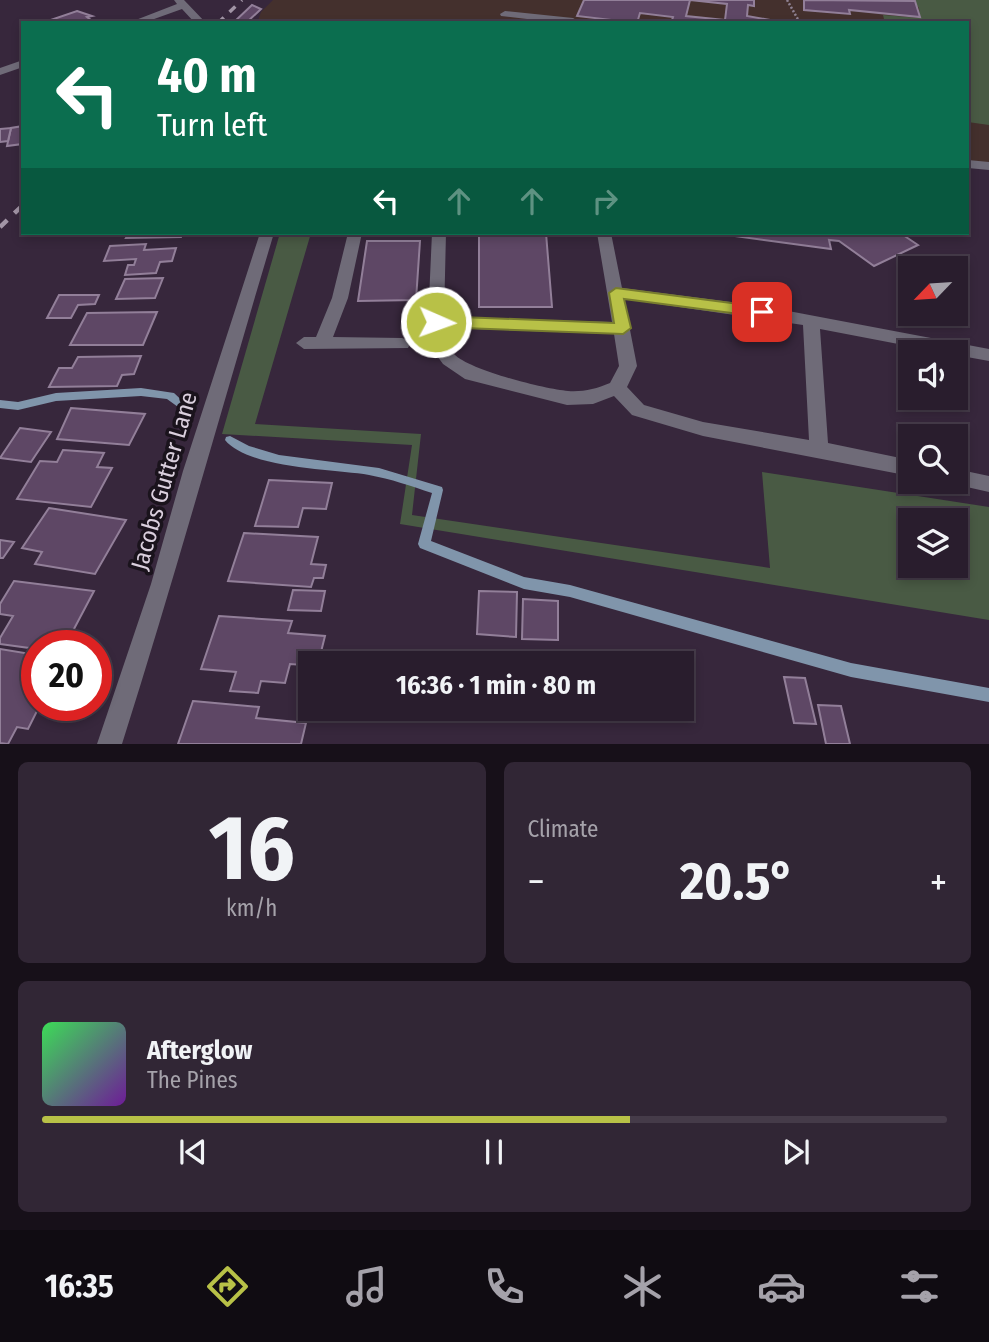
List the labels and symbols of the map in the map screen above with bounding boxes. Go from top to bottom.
north arrow [898,256,968,326]
pin [732,282,792,342]
position arrow [399,285,473,359]
street label: Jacobs Gutter Lane [125,389,203,573]
speed limit sign: 20 [21,630,112,721]

